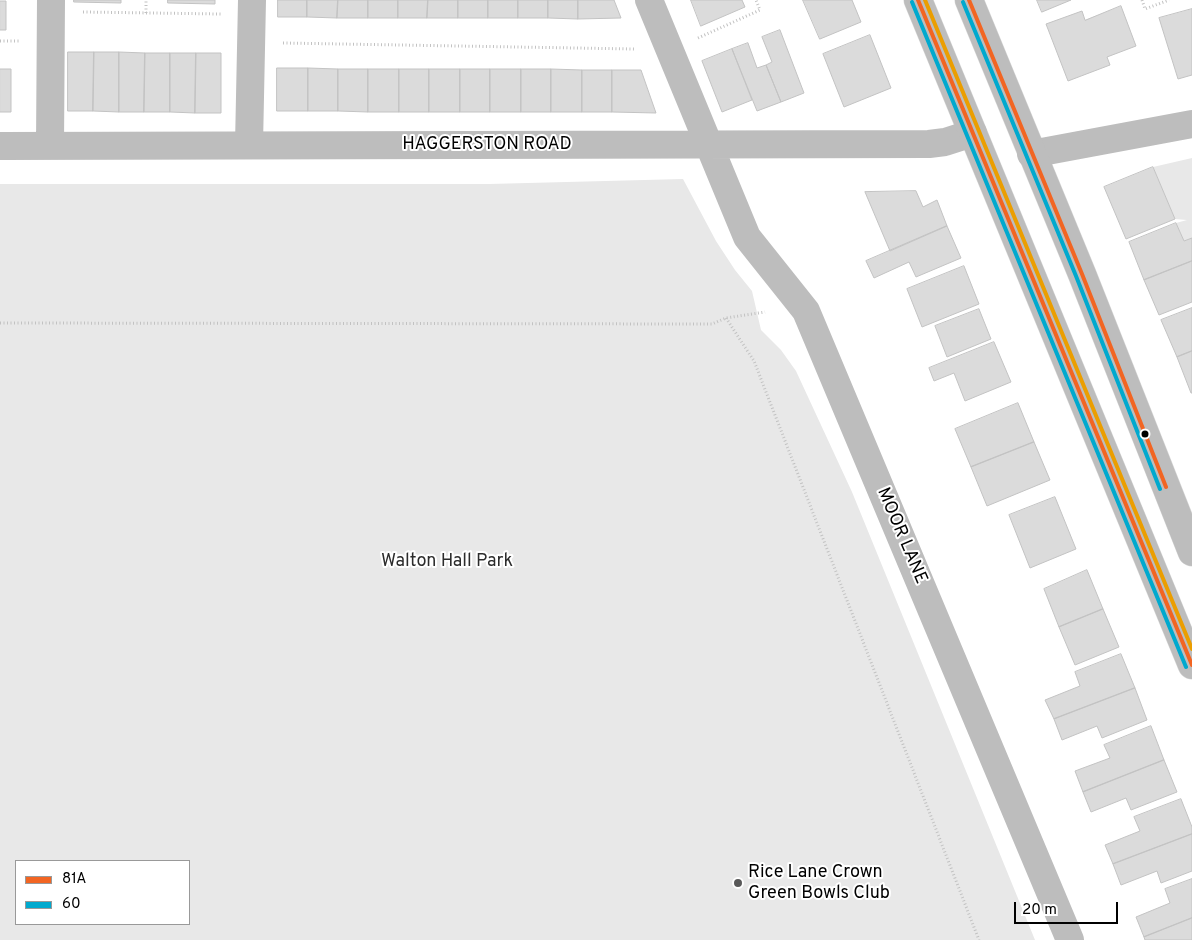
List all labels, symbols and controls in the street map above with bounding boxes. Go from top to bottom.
street label: HAGGERSTON ROAD [402,134,572,156]
unlabelled marker [1140,429,1150,439]
street label: MOOR LANE [871,485,931,587]
park label: Walton Hall Park [381,551,513,573]
legend [15,860,190,925]
place label: Rice Lane Crown Green Bowls Club [748,862,890,904]
text: 81A [62,870,86,889]
marker: Rice Lane Crown Green Bowls Club [732,877,744,889]
scale bar [1017,892,1121,924]
text: 60 [62,895,81,914]
text: 20 m [1022,901,1057,920]

